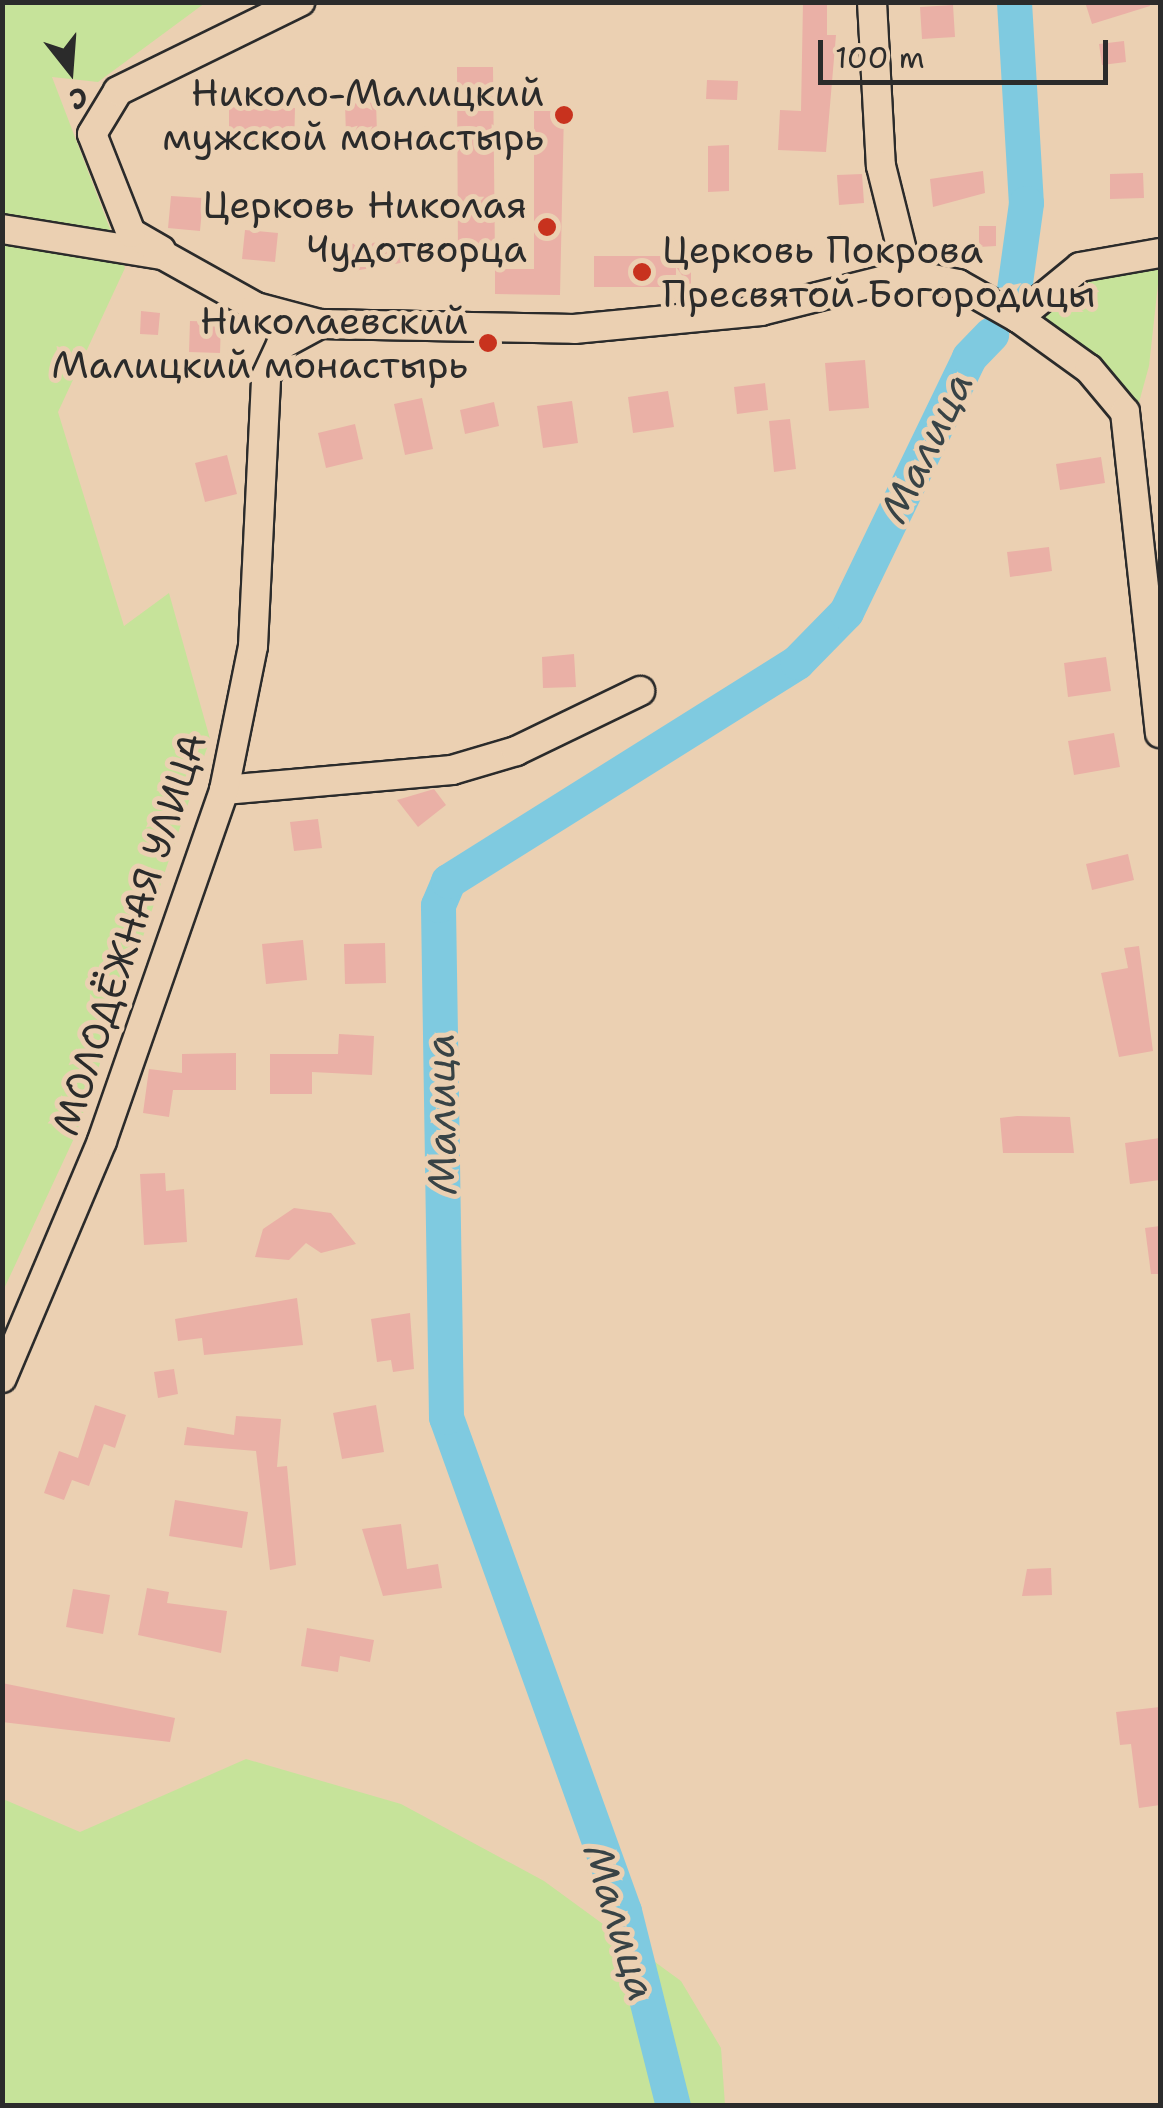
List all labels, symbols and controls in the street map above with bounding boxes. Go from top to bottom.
north arrow [20,20,120,120]
scale bar [823,20,1113,82]
text: 100 m [835,37,925,78]
place label: Николо-Малицкий мужской монастырь [162,70,544,160]
text: С [65,78,93,119]
marker: Николо-Малицкий мужской монастырь [553,104,575,126]
place label: Церковь Николая Чудотворца [203,182,527,272]
marker: Церковь Николая Чудотворца [536,216,558,238]
place label: Церковь Покрова Пресвятой Богородицы [662,227,1096,316]
marker: Церковь Покрова Пресвятой Богородицы [631,261,653,283]
place label: Николаевский Малицкий монастырь [52,298,468,388]
marker: Николаевский Малицкий монастырь [477,332,499,354]
water label: Малица [869,364,983,530]
street label: МОЛОДЁЖНАЯ УЛИЦА [42,727,216,1141]
water label: Малица [416,1033,466,1195]
water label: Малица [573,1838,667,2006]

